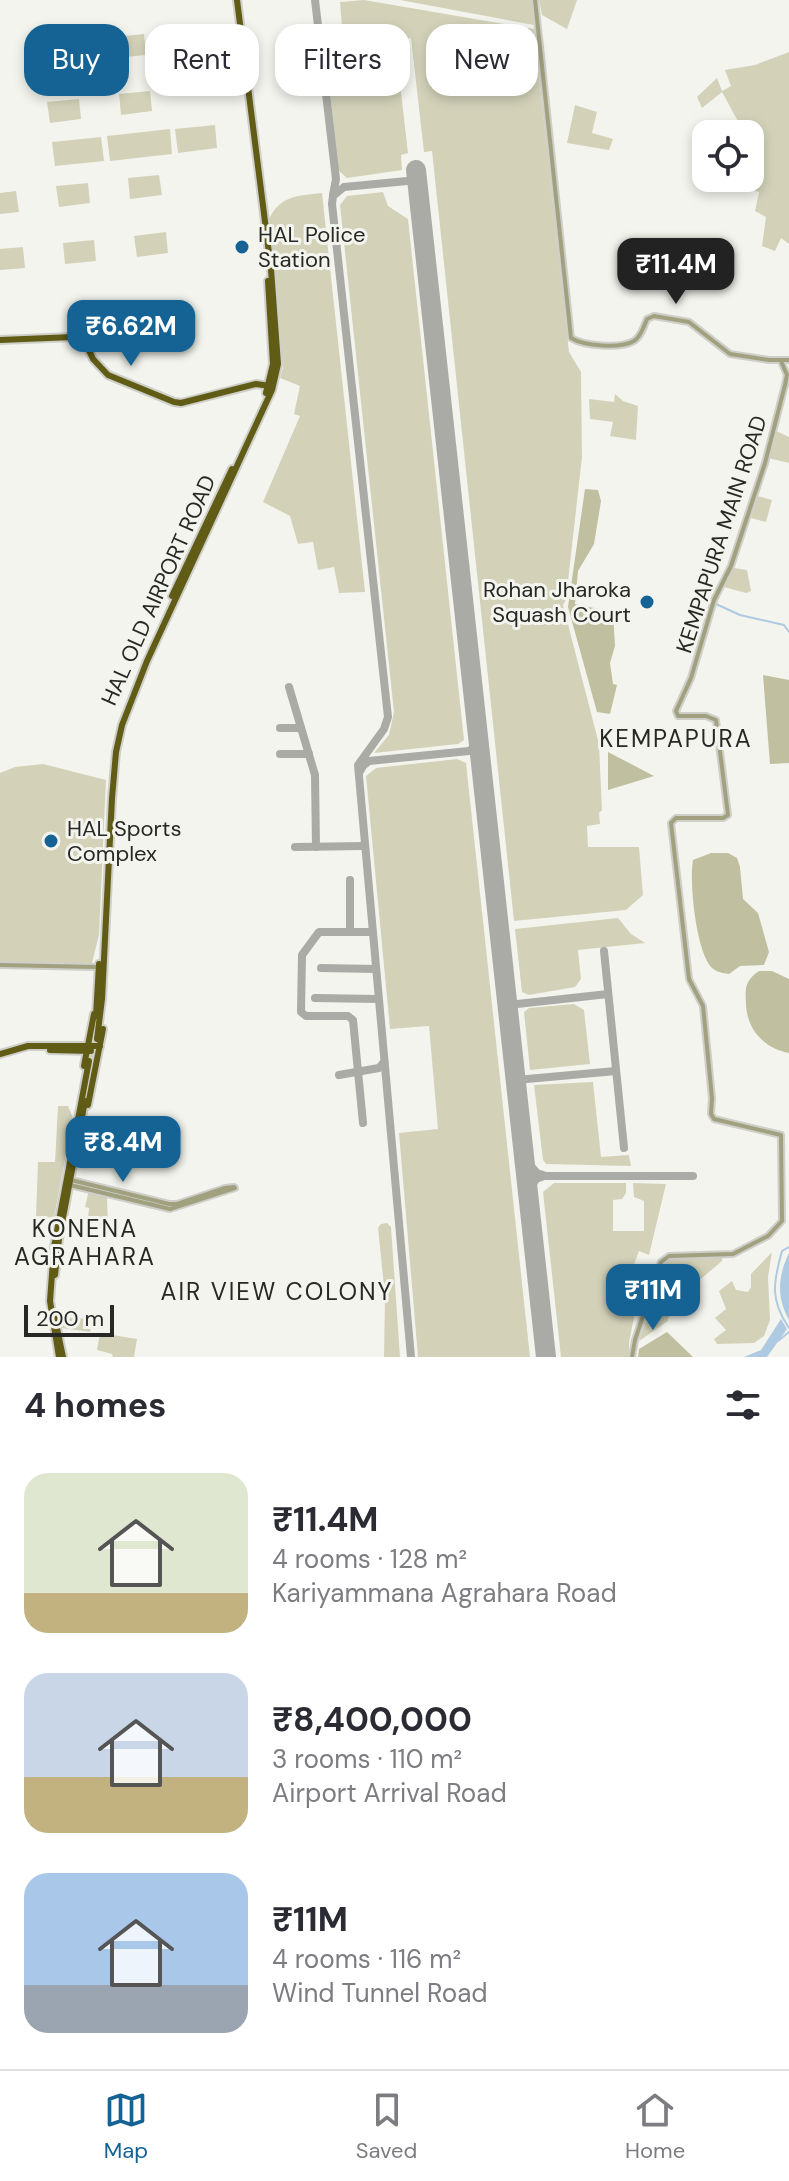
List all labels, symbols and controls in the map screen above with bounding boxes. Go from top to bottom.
chip: Buy [24,24,129,96]
chip: Rent [145,24,259,96]
chip: Filters [275,24,410,96]
chip: New [426,24,538,96]
map controls [692,120,764,192]
button: locate [692,120,764,192]
place label: HAL Police Station [258,220,365,274]
marker: HAL Police Station [233,238,251,256]
pin: ₹11.4M [611,238,741,306]
text: ₹11.4M [635,247,717,281]
pin: ₹6.62M [66,300,196,368]
text: ₹6.62M [85,309,177,343]
street label: KEMPAPURA MAIN ROAD [669,412,774,657]
street label: HAL OLD AIRPORT ROAD [95,470,222,710]
place label: Rohan Jharoka Squash Court [483,575,631,629]
marker: Rohan Jharoka Squash Court [638,593,656,611]
district label: KEMPAPURA [599,723,753,754]
place label: HAL Sports Complex [67,814,181,868]
marker: HAL Sports Complex [42,832,60,850]
pin: ₹8.4M [67,1116,179,1184]
text: ₹8.4M [84,1125,162,1159]
district label: KONENA AGRAHARA [14,1213,156,1272]
pin: ₹11M [606,1264,700,1332]
text: ₹11M [624,1273,682,1307]
district label: AIR VIEW COLONY [161,1276,394,1307]
scale bar [24,1301,114,1337]
text: 200 m [36,1304,104,1333]
text: 4 homes [24,1383,166,1428]
icon: filters [721,1383,765,1427]
text: ₹11.4M [272,1497,378,1542]
icon: home [88,1505,184,1601]
text: 4 rooms · 128 m² [272,1542,467,1576]
text: Kariyammana Agrahara Road [272,1576,617,1610]
text: ₹8,400,000 [272,1697,472,1742]
icon: home [88,1705,184,1801]
text: 3 rooms · 110 m² [272,1742,462,1776]
text: Airport Arrival Road [272,1776,507,1810]
text: ₹11M [272,1897,348,1942]
icon: home [88,1905,184,2001]
text: 4 rooms · 116 m² [272,1942,461,1976]
text: Wind Tunnel Road [272,1976,488,2010]
tab: Map [104,2088,148,2165]
tab: Saved [356,2088,417,2165]
tab: Home [625,2088,685,2165]

